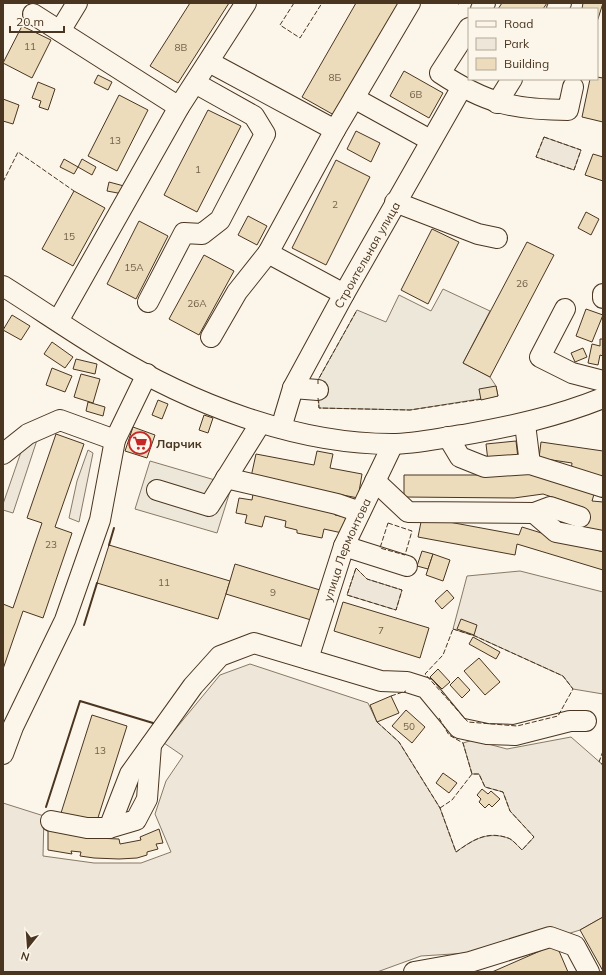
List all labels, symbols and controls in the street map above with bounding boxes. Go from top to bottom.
scale bar [10,8,64,34]
legend [468,8,598,80]
text: 20 m [16,14,44,29]
text: Road [504,16,533,31]
text: Park [504,36,530,51]
house number: 11 [24,40,36,53]
house number: 8В [175,41,188,54]
text: Building [504,56,549,71]
house number: 8Б [329,71,342,84]
house number: 6В [410,88,423,101]
house number: 13 [109,134,121,147]
house number: 1 [195,163,201,176]
house number: 2 [332,198,338,211]
street label: Строительная улица [330,199,403,311]
house number: 15 [63,230,75,243]
house number: 15А [124,261,144,274]
house number: 26 [516,277,528,290]
house number: 26А [187,297,207,310]
supermarket icon: Ларчик [127,430,153,456]
place label: Ларчик [156,436,202,451]
street label: улица Лермонтова [319,496,373,603]
house number: 23 [45,538,57,551]
house number: 11 [158,576,170,589]
house number: 9 [270,586,276,599]
house number: 7 [378,624,384,637]
house number: 50 [403,720,415,733]
house number: 13 [94,744,106,757]
north arrow [8,927,48,967]
text: N [19,949,31,964]

